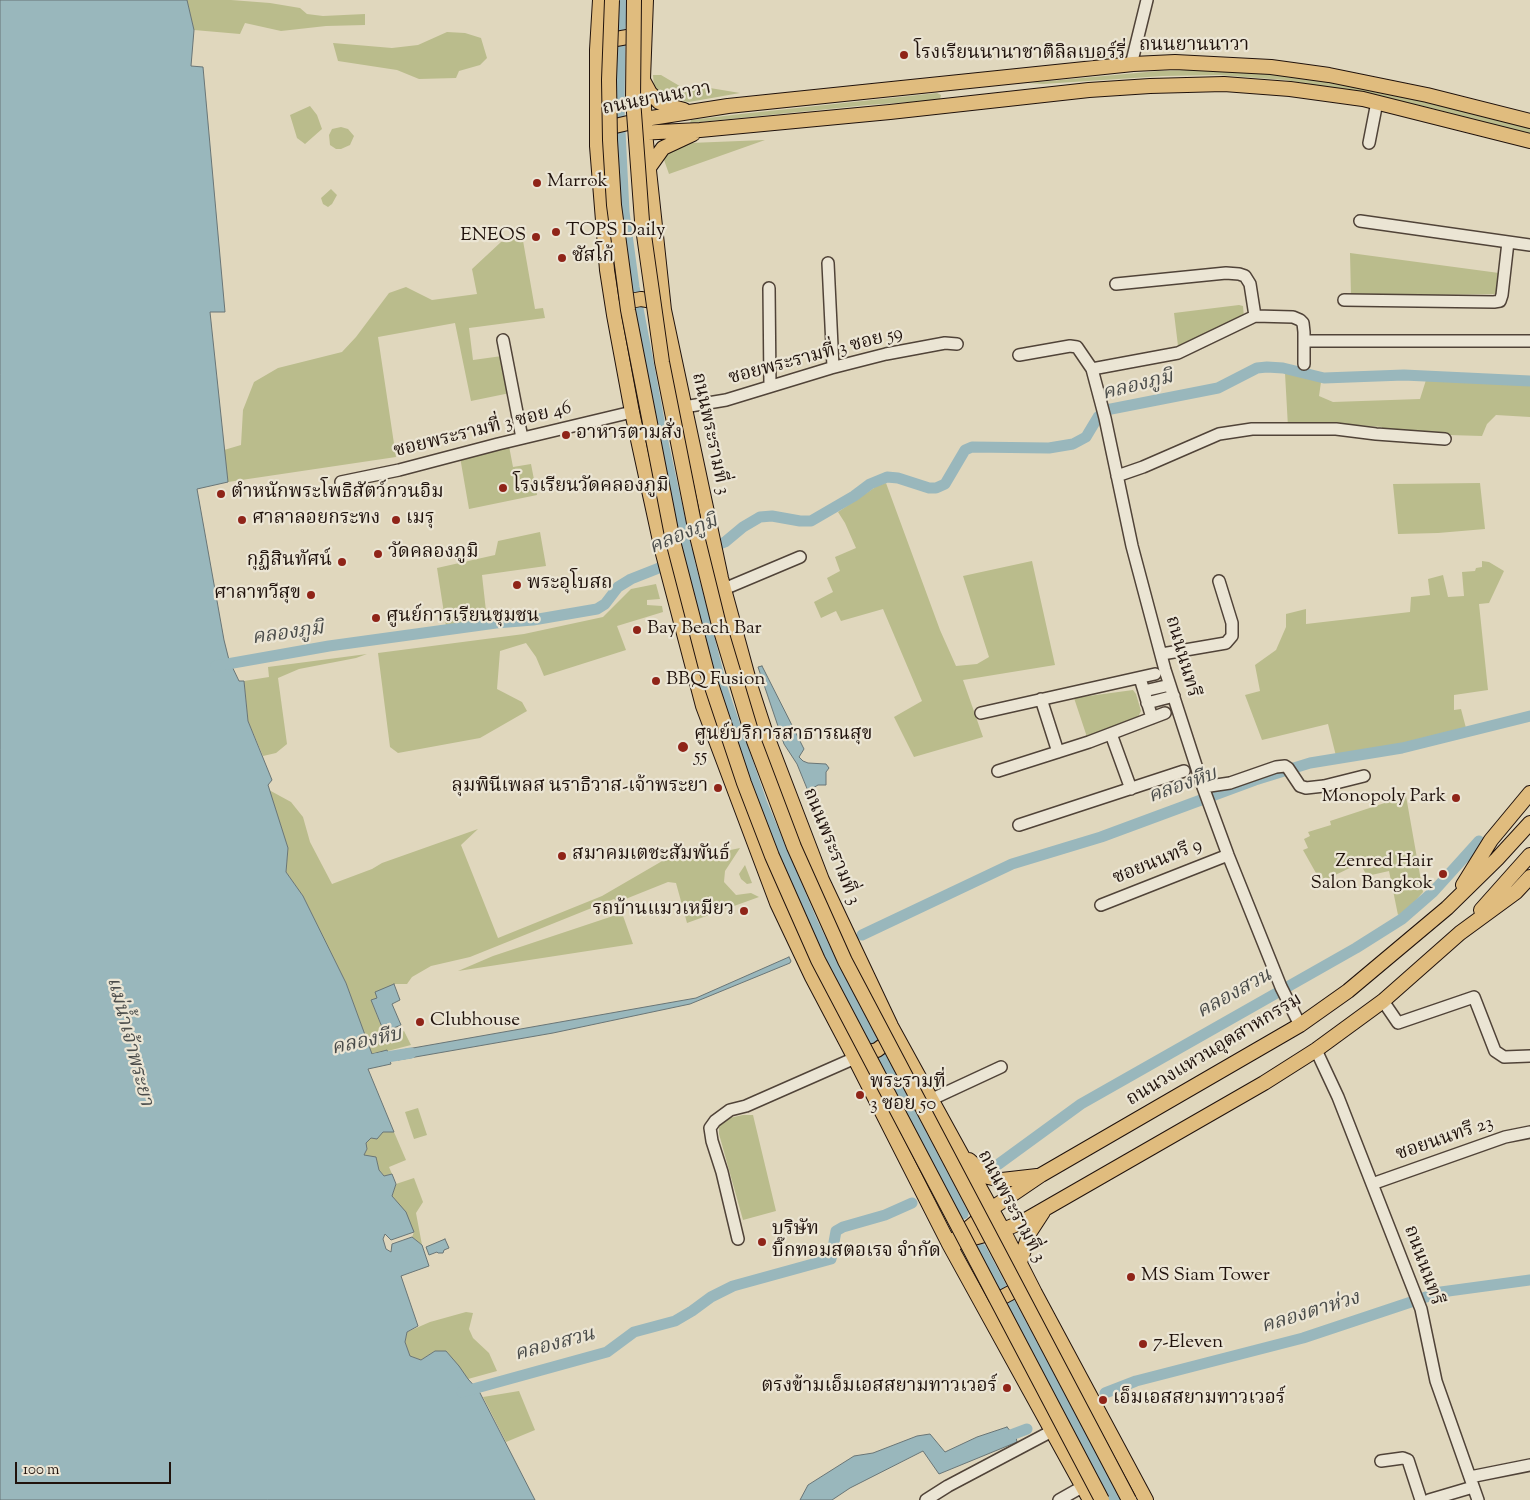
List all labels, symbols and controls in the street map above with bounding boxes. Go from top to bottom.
street label: ถนนยานนาวา [1139,36,1249,58]
place label: โรงเรียนนานาชาติลิลเบอร์รี่ [914,44,1126,66]
marker: โรงเรียนนานาชาติลิลเบอร์รี่ [898,49,910,61]
street label: ถนนยานนาวา [601,78,713,122]
place label: Marrok [547,172,608,194]
marker: Marrok [531,177,543,189]
place label: TOPS Daily [566,221,665,243]
place label: ENEOS [460,226,526,248]
marker: TOPS Daily [550,226,562,238]
marker: ENEOS [530,231,542,243]
place label: ซัสโก้ [572,247,614,269]
marker: ซัสโก้ [556,252,568,264]
street label: ซอยพระรามที่ 3 ซอย 59 [726,323,906,391]
water label: คลองภูมิ [1100,367,1176,407]
street label: ถนนพระรามที่ 3 [685,371,733,497]
street label: ซอยพระรามที่ 3 ซอย 46 [392,398,574,464]
place label: อาหารตามสั่ง [576,424,682,446]
marker: อาหารตามสั่ง [560,429,572,441]
place label: โรงเรียนวัดคลองภูมิ [513,477,669,499]
marker: โรงเรียนวัดคลองภูมิ [497,482,509,494]
place label: ตำหนักพระโพธิสัตว์กวนอิม [231,483,444,505]
marker: ตำหนักพระโพธิสัตว์กวนอิม [215,488,227,500]
place label: ศาลาลอยกระทง [252,509,380,531]
place label: เมรุ [406,509,434,531]
water label: คลองภูมิ [646,511,722,561]
marker: ศาลาลอยกระทง [236,514,248,526]
marker: เมรุ [390,514,402,526]
place label: วัดคลองภูมิ [388,543,479,565]
marker: วัดคลองภูมิ [372,548,384,560]
place label: กุฏิสินทัศน์ [247,551,332,573]
marker: กุฏิสินทัศน์ [336,556,348,568]
place label: พระอุโบสถ [527,574,613,596]
marker: พระอุโบสถ [511,579,523,591]
place label: ศาลาทวีสุข [214,584,301,606]
marker: ศาลาทวีสุข [305,589,317,601]
place label: ศูนย์การเรียนชุมชน [386,607,539,629]
marker: ศูนย์การเรียนชุมชน [370,612,382,624]
street label: ถนนนนทรี [1159,614,1203,700]
water label: คลองภูมิ [251,618,325,652]
place label: Bay Beach Bar [647,619,762,641]
marker: Bay Beach Bar [631,624,643,636]
place label: BBQ Fusion [666,670,766,692]
marker: BBQ Fusion [650,675,662,687]
place label: ศูนย์บริการสาธารณสุข 55 [694,725,872,769]
marker: ศูนย์บริการสาธารณสุข 55 [676,740,690,754]
water label: คลองหีบ [1145,764,1221,810]
place label: ลุมพินีเพลส นราธิวาส-เจ้าพระยา [452,777,708,799]
marker: ลุมพินีเพลส นราธิวาส-เจ้าพระยา [712,782,724,794]
street label: ถนนพระรามที่ 3 [796,785,864,909]
place label: Monopoly Park [1321,787,1446,809]
marker: Monopoly Park [1450,792,1462,804]
street label: ซอยนนทรี 9 [1110,835,1206,891]
place label: สมาคมเตชะสัมพันธ์ [572,845,730,867]
marker: สมาคมเตชะสัมพันธ์ [556,850,568,862]
place label: Zenred Hair Salon Bangkok [1310,852,1433,896]
marker: Zenred Hair Salon Bangkok [1437,868,1449,880]
place label: รถบ้านแมวเหมียว [593,900,734,922]
marker: รถบ้านแมวเหมียว [738,905,750,917]
water label: คลองสวน [1193,965,1277,1025]
water label: แม่น้ำเจ้าพระยา [99,975,157,1109]
street label: ถนนวงแหวนอุตสาหกรรม [1123,989,1307,1113]
place label: Clubhouse [430,1011,520,1033]
marker: Clubhouse [414,1016,426,1028]
water label: คลองหีบ [330,1024,404,1062]
place label: พระรามที่ 3 ซอย 50 [870,1073,946,1117]
marker: พระรามที่ 3 ซอย 50 [854,1089,866,1101]
street label: ซอยนนทรี 23 [1393,1113,1497,1167]
street label: ถนนพระรามที่ 3 [971,1147,1049,1267]
place label: บริษัท บิ๊กทอมสตอเรจ จำกัด [772,1220,941,1264]
street label: ถนนนนทรี [1397,1223,1447,1309]
marker: บริษัท บิ๊กทอมสตอเรจ จำกัด [756,1236,768,1248]
place label: MS Siam Tower [1141,1266,1270,1288]
marker: MS Siam Tower [1125,1271,1137,1283]
water label: คลองตาห่วง [1259,1288,1363,1340]
water label: คลองสวน [512,1324,598,1368]
place label: 7-Eleven [1153,1333,1223,1355]
marker: 7-Eleven [1137,1338,1149,1350]
place label: ตรงข้ามเอ็มเอสสยามทาวเวอร์ [761,1377,997,1399]
marker: ตรงข้ามเอ็มเอสสยามทาวเวอร์ [1001,1382,1013,1394]
place label: เอ็มเอสสยามทาวเวอร์ [1113,1389,1285,1411]
marker: เอ็มเอสสยามทาวเวอร์ [1097,1394,1109,1406]
scale bar [18,1452,174,1484]
text: 100 m [23,1460,59,1481]

